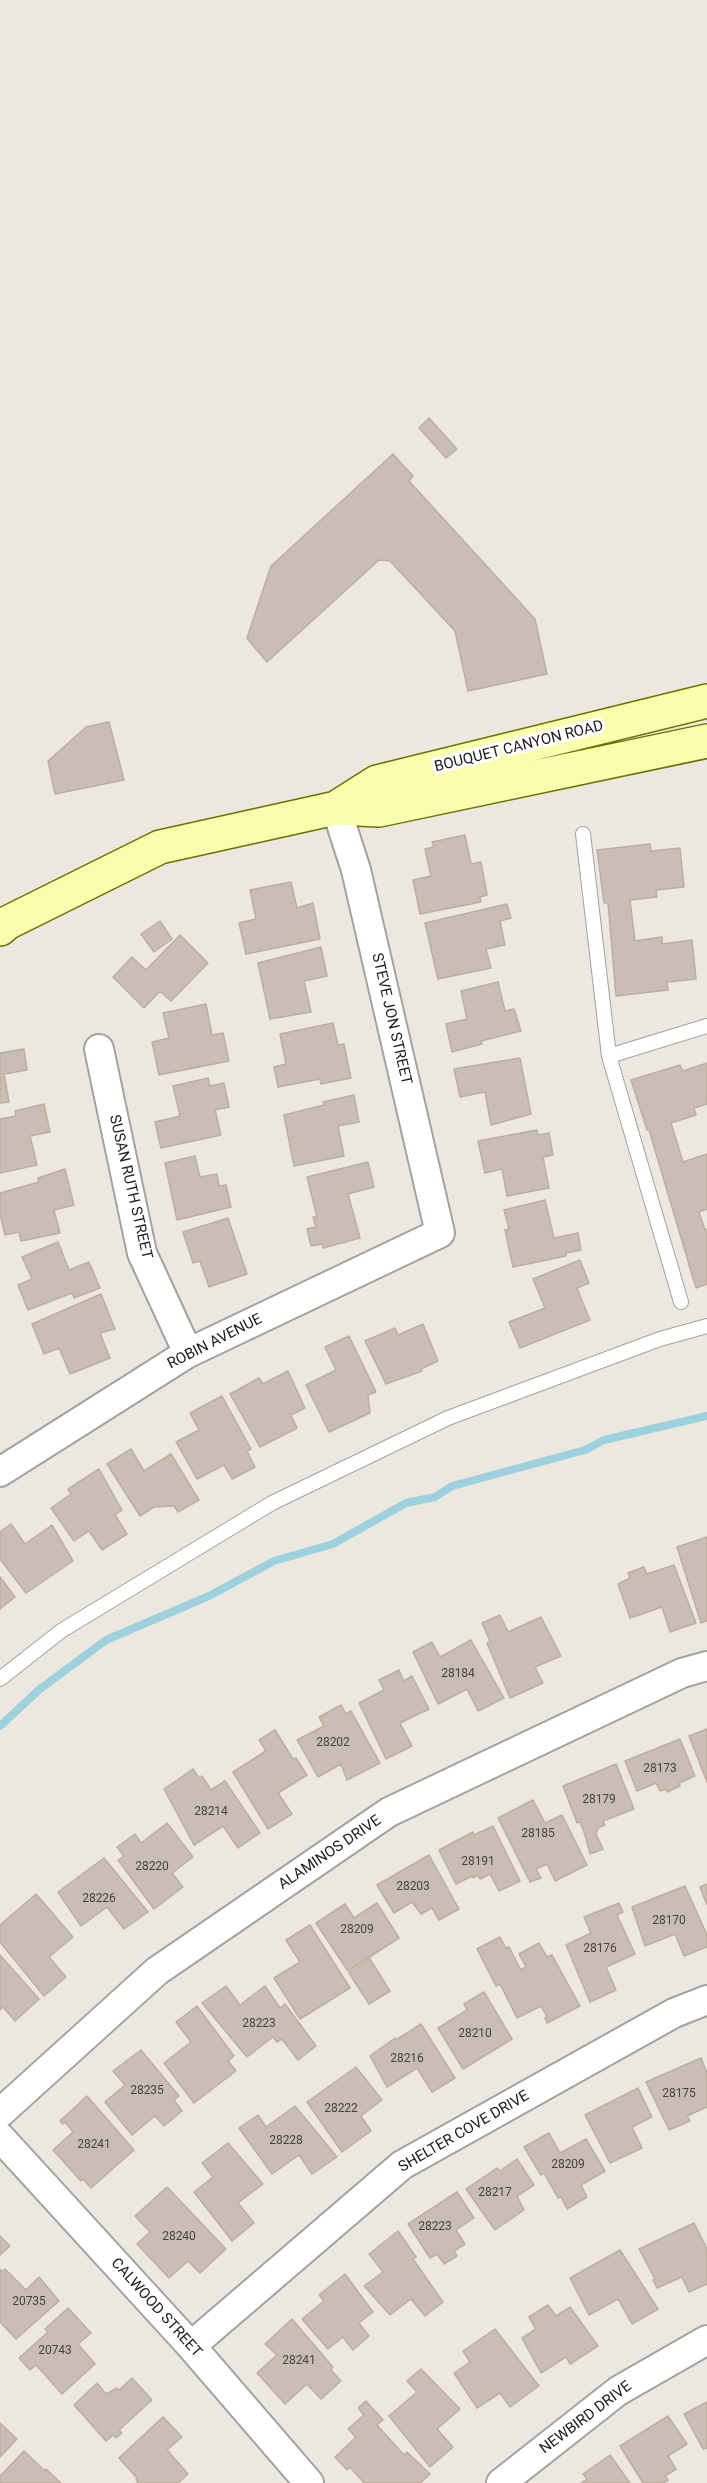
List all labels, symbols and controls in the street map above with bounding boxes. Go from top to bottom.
street label: BOUQUET CANYON ROAD [433,717,605,777]
street label: STEVE JON STREET [367,951,415,1087]
street label: SUSAN RUTH STREET [105,1113,155,1261]
street label: ROBIN AVENUE [165,1310,265,1374]
house number: 28184 [441,1667,475,1681]
house number: 28202 [316,1736,350,1750]
house number: 28173 [643,1762,677,1776]
house number: 28179 [582,1793,616,1807]
house number: 28214 [194,1805,228,1819]
street label: ALAMINOS DRIVE [275,1812,385,1894]
house number: 28185 [521,1827,555,1841]
house number: 28191 [461,1855,495,1869]
house number: 28220 [135,1860,169,1874]
house number: 28203 [396,1880,430,1894]
house number: 28226 [82,1892,116,1906]
house number: 28170 [652,1914,686,1928]
house number: 28209 [340,1923,374,1937]
house number: 28176 [583,1942,617,1956]
house number: 28223 [242,2017,276,2031]
house number: 28210 [458,2027,492,2041]
house number: 28216 [390,2052,424,2066]
house number: 28235 [130,2084,164,2098]
street label: SHELTER COVE DRIVE [396,2087,532,2177]
house number: 28175 [662,2087,696,2101]
house number: 28222 [324,2102,358,2116]
house number: 28228 [269,2134,303,2148]
house number: 28241 [77,2138,111,2152]
house number: 28209 [551,2158,585,2172]
house number: 28217 [478,2186,512,2200]
house number: 28223 [418,2220,452,2234]
house number: 28240 [162,2230,196,2244]
street label: CALWOOD STREET [107,2255,205,2361]
house number: 20735 [12,2295,46,2309]
house number: 20743 [38,2344,72,2358]
house number: 28241 [282,2354,316,2368]
street label: NEWBIRD DRIVE [537,2378,635,2458]

